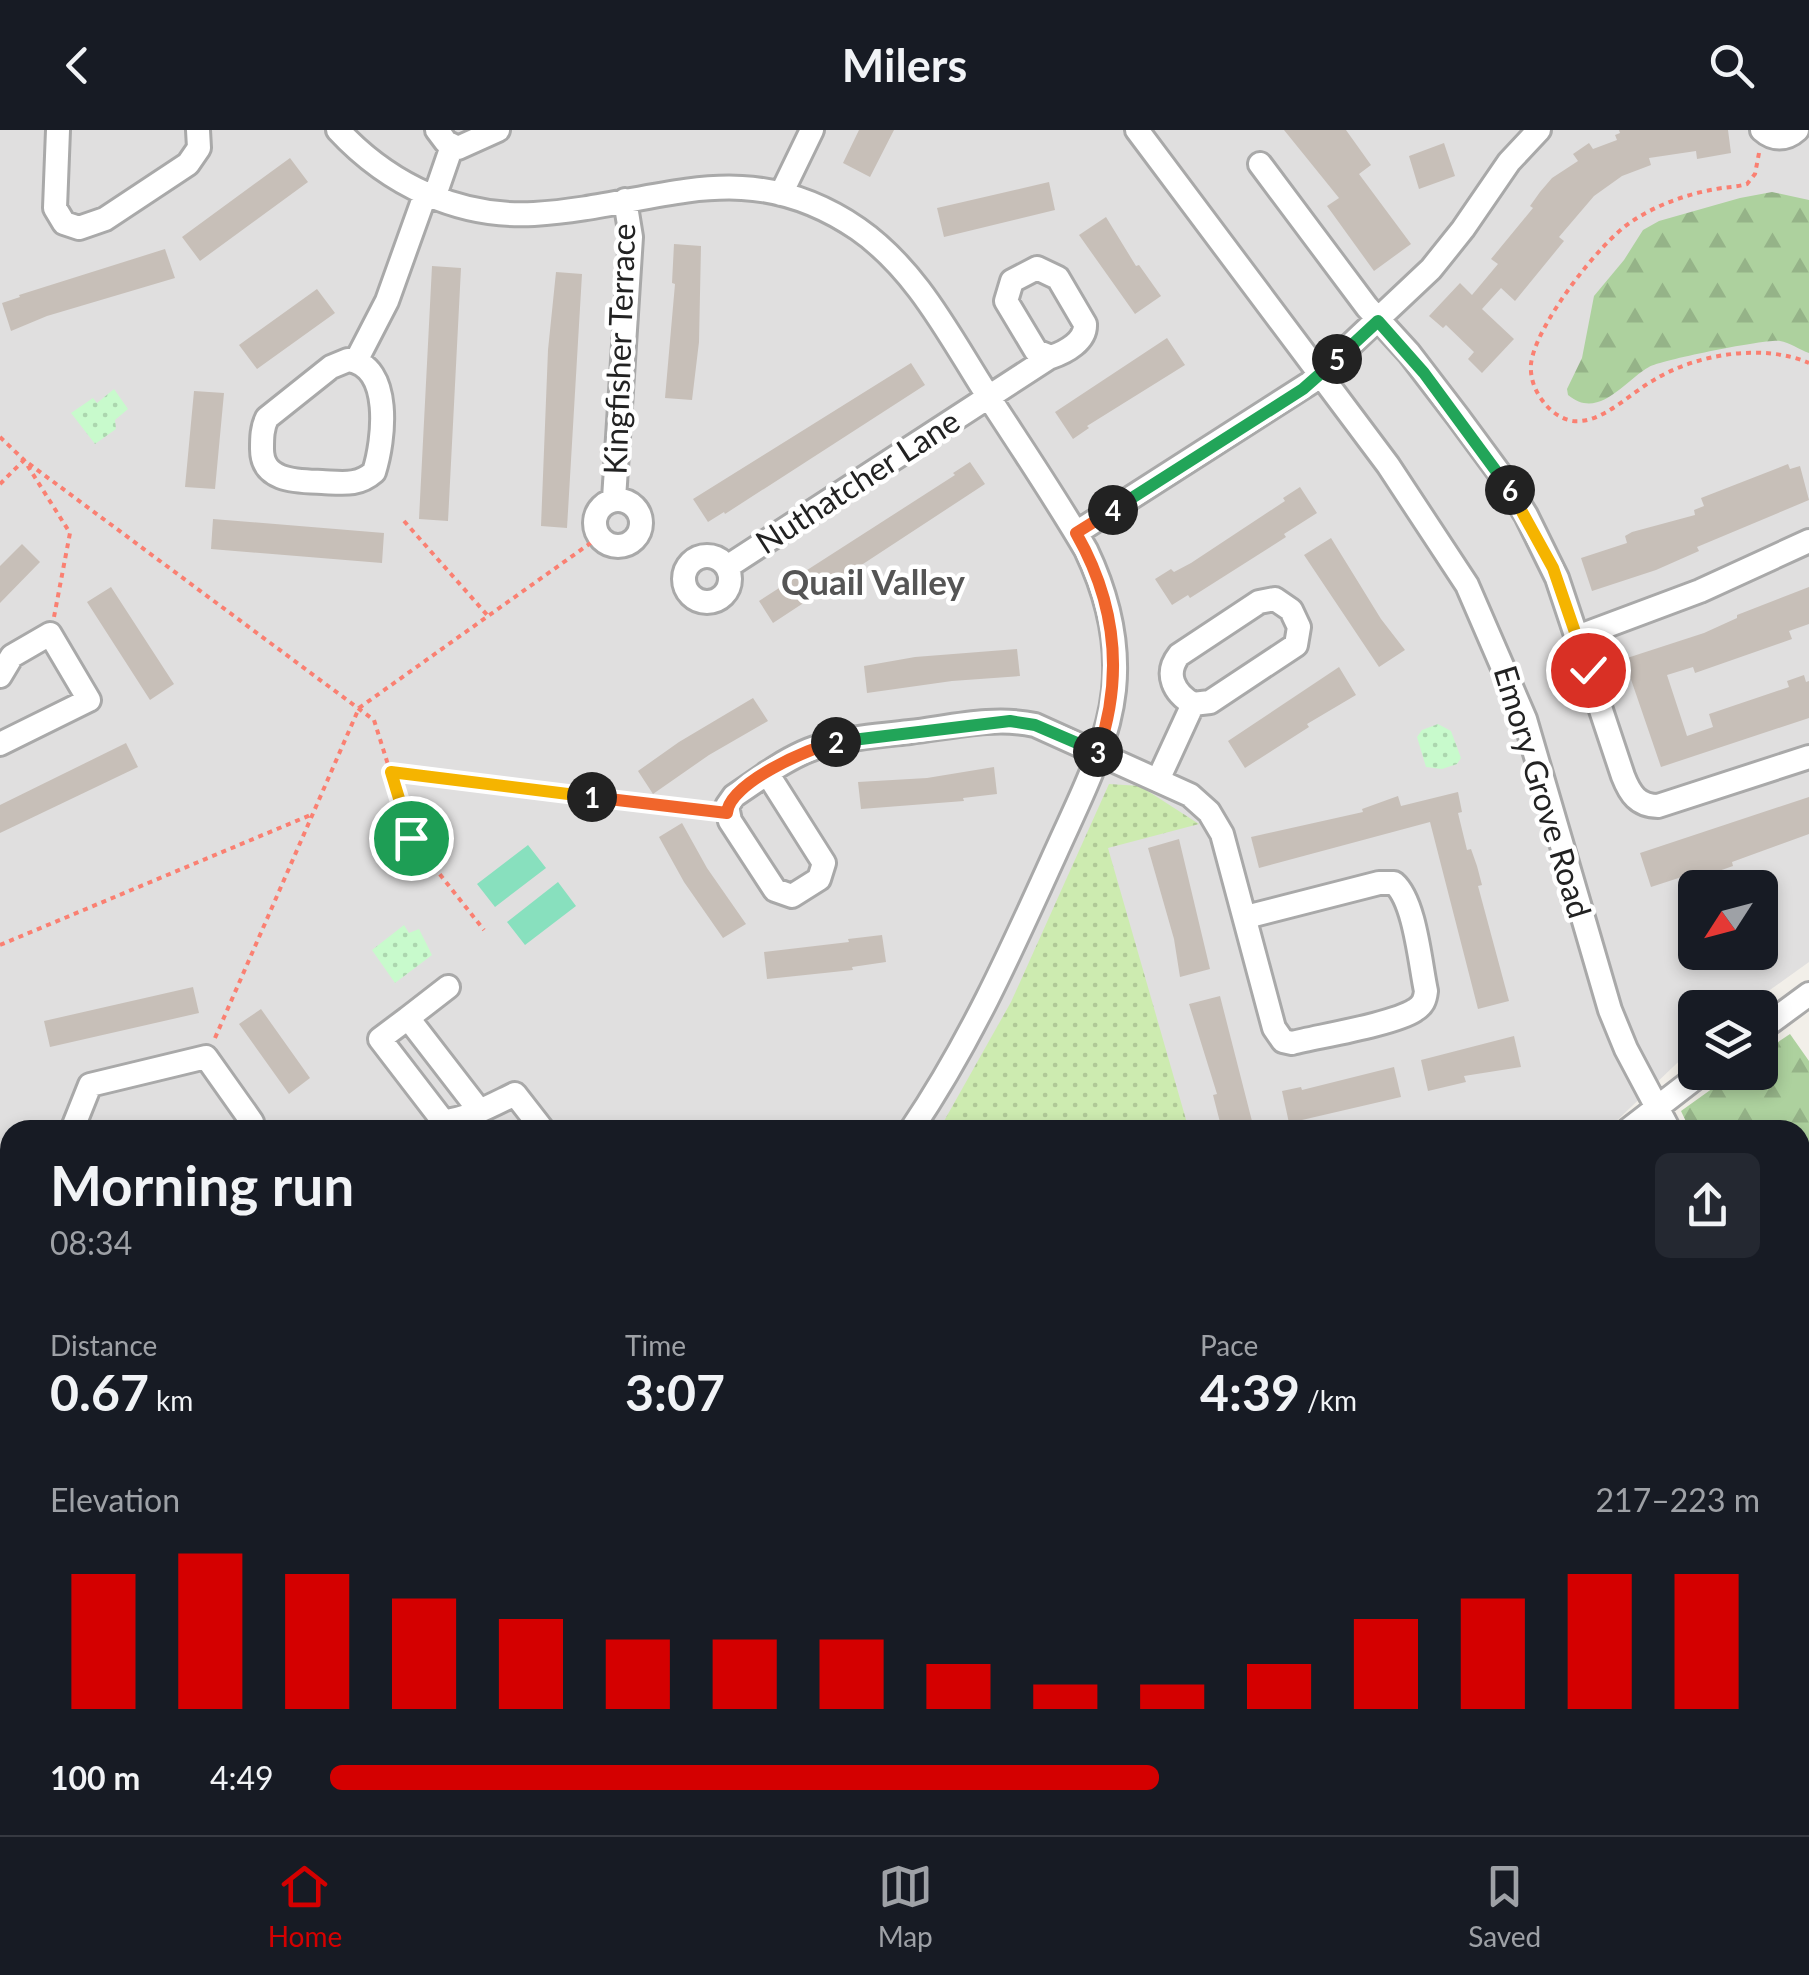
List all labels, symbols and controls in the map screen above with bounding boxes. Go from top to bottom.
icon: back [50,38,105,93]
text: Milers [842,38,967,92]
icon: search [1704,38,1759,93]
street label: Kingfisher Terrace [595,223,642,475]
pin: 5 [1312,334,1362,384]
text: 5 [1329,342,1345,376]
street label: Nuthatcher Lane [748,400,966,561]
pin: 6 [1485,465,1535,515]
text: 6 [1502,473,1518,507]
pin: 4 [1088,485,1138,535]
text: 4 [1105,493,1121,527]
district label: Quail Valley [781,560,965,602]
pin [1546,628,1631,713]
icon: check [1561,643,1616,698]
street label: Emory Grove Road [1486,661,1600,923]
pin: 2 [811,717,861,767]
text: 2 [828,725,844,759]
pin: 3 [1073,727,1123,777]
text: 3 [1090,735,1106,769]
pin: 1 [567,772,617,822]
text: 1 [584,780,600,814]
pin [369,796,454,881]
icon: arrive [384,811,439,866]
north arrow [1678,870,1778,970]
map controls [1678,870,1778,1090]
button: layers [1678,990,1778,1090]
text: Morning run [50,1152,354,1218]
button: share [1655,1153,1760,1258]
text: 08:34 [50,1223,132,1262]
text: Distance [50,1328,157,1362]
text: Time [625,1328,686,1362]
text: Pace [1200,1328,1258,1362]
text: 0.67 [50,1362,149,1422]
text: 3:07 [625,1362,725,1422]
text: 4:39 [1200,1362,1300,1422]
text: km [149,1383,193,1417]
text: /km [1300,1383,1357,1417]
text: Elevation [50,1480,180,1519]
text: 217–223 m [1596,1480,1760,1519]
text: 100 m [50,1758,140,1797]
text: 4:49 [210,1758,274,1797]
tab: Home [268,1859,342,1953]
tab: Map [878,1859,933,1953]
tab: Saved [1468,1859,1541,1953]

